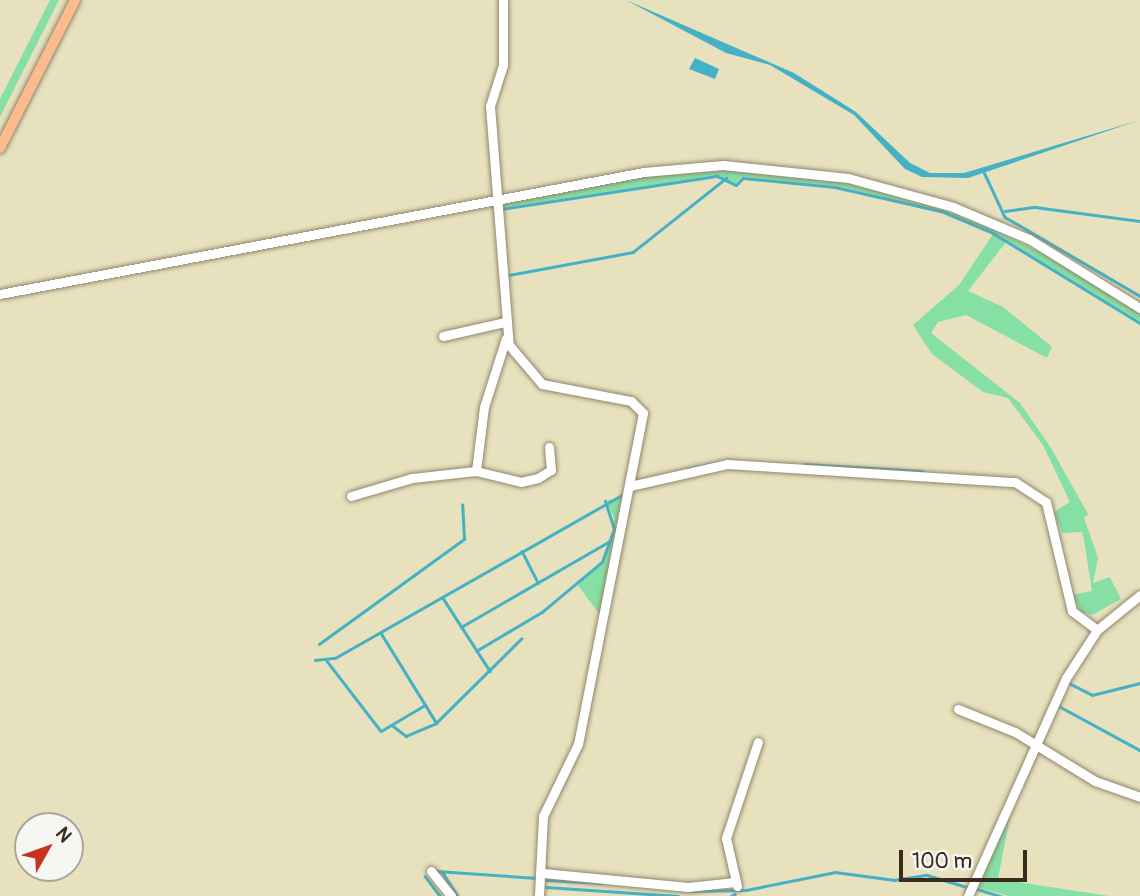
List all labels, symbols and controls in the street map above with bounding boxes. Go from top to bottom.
north arrow [14,812,84,882]
text: N [50,822,77,847]
scale bar [902,836,1030,880]
text: 100 m [912,848,972,875]

